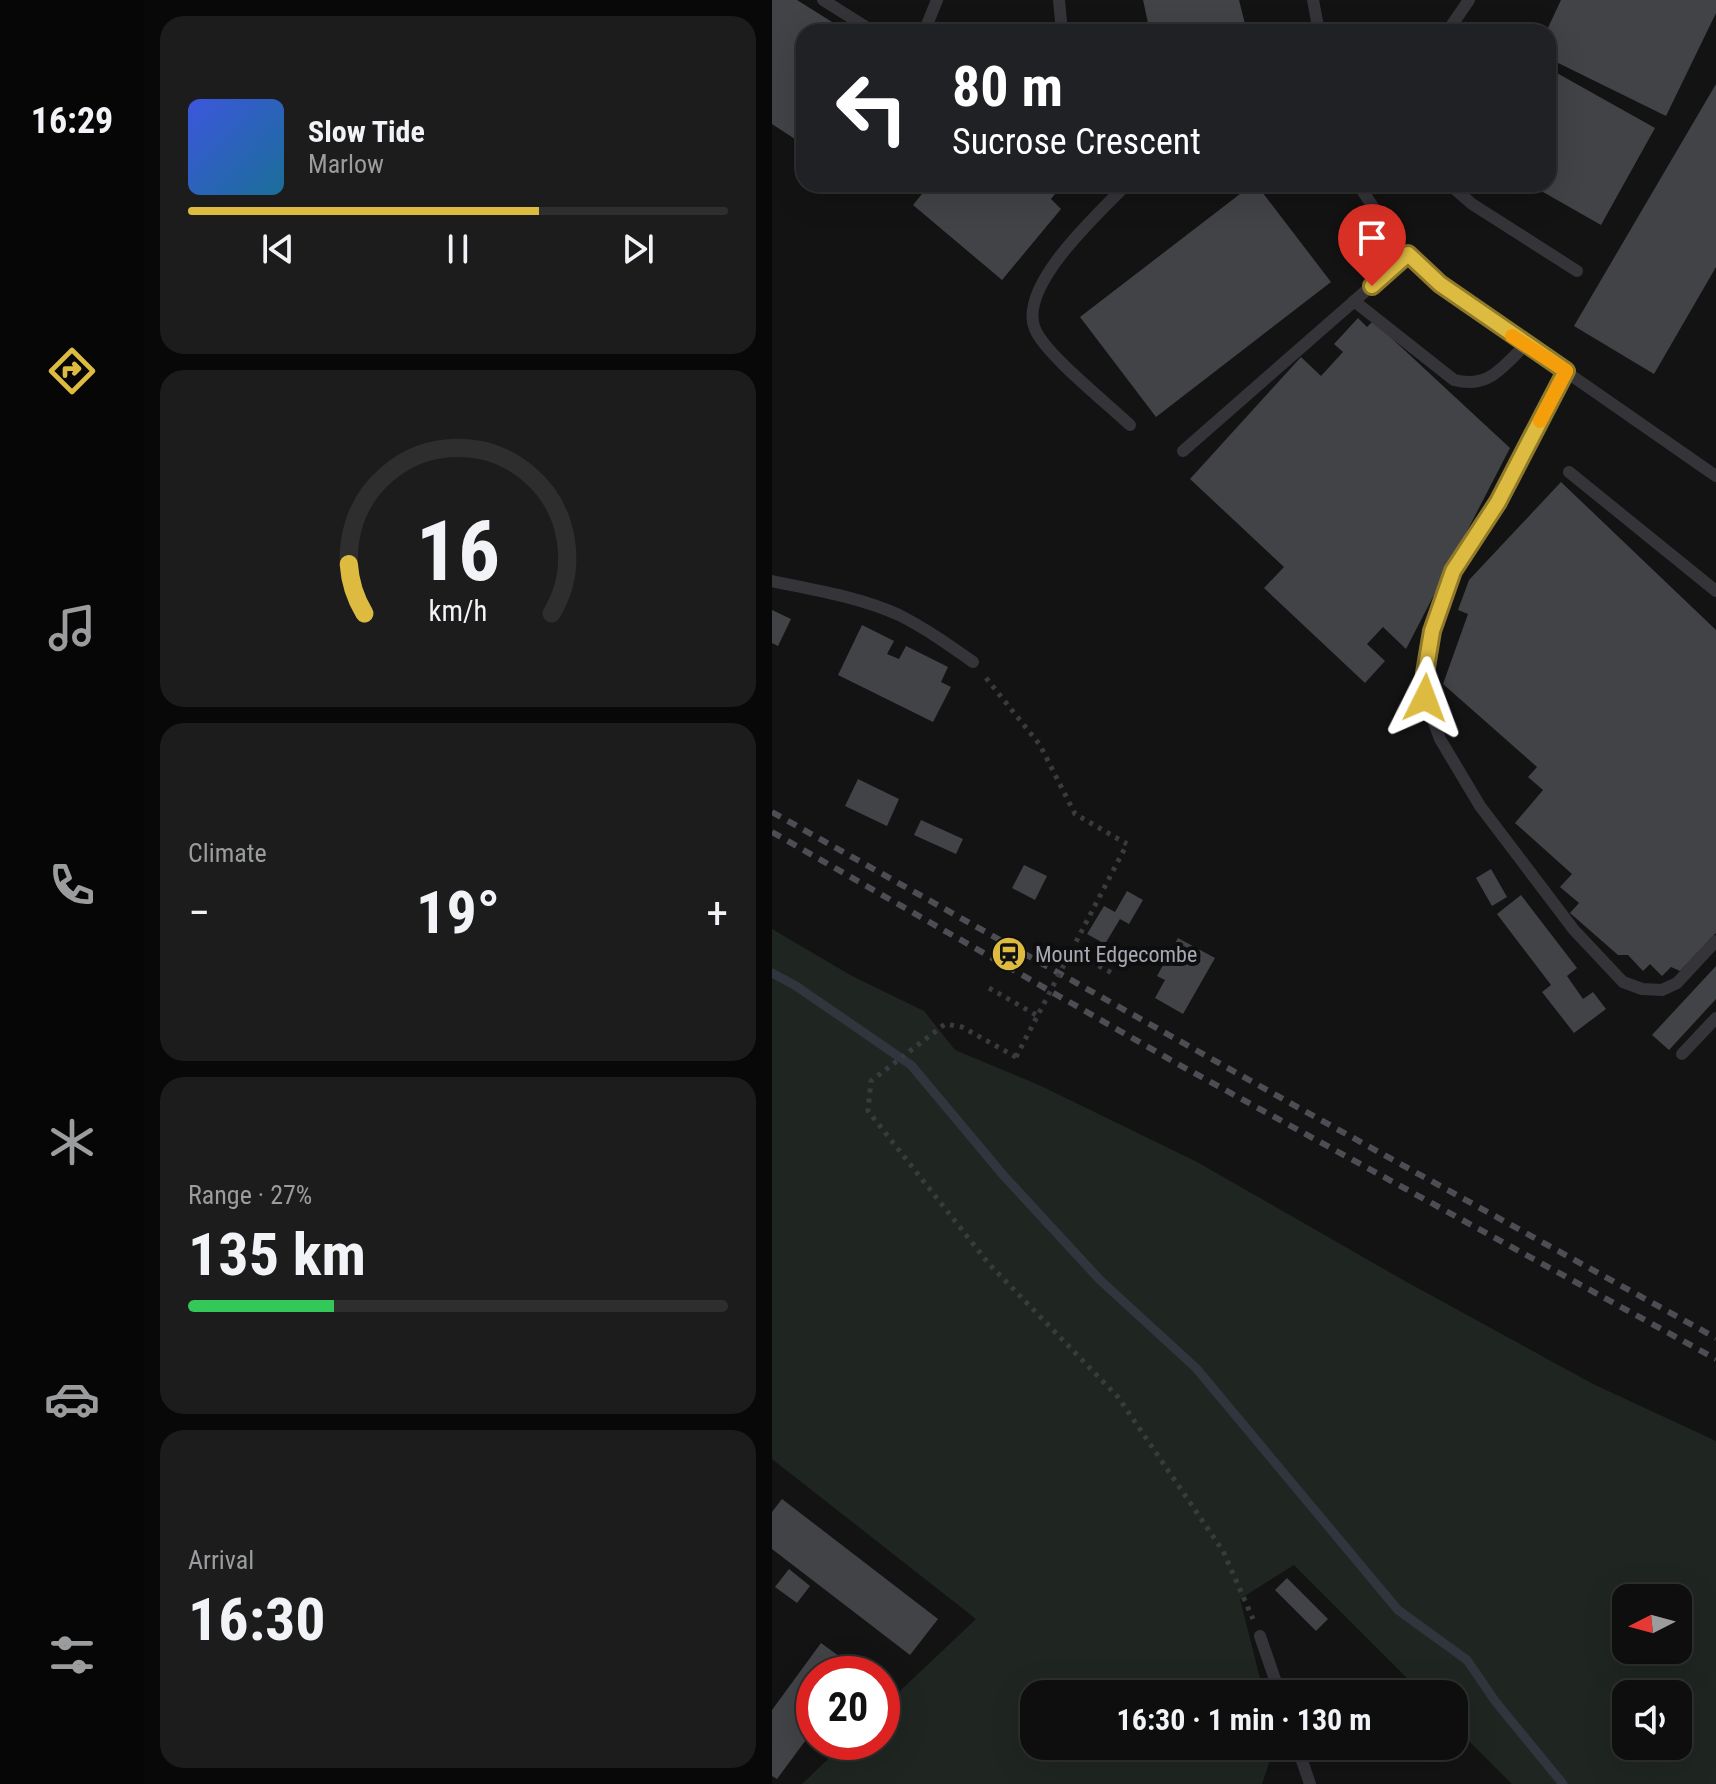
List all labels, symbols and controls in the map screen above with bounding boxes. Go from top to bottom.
text: 80 m [952,54,1063,120]
icon: left [820,56,924,160]
text: 16:29 [31,100,113,142]
text: Slow Tide [308,114,425,149]
text: Sucrose Crescent [952,121,1201,163]
text: Marlow [308,149,384,179]
pin [1338,204,1406,286]
icon: arrive [1350,216,1394,260]
icon: previous [256,227,300,271]
icon: pause [436,227,480,271]
icon: next [616,227,660,271]
icon: directions [44,343,100,399]
text: 16 [416,503,500,600]
text: km/h [429,595,487,629]
icon: music [44,600,100,656]
position arrow [1383,656,1467,740]
text: Climate [188,838,267,868]
icon: phone [44,857,100,913]
text: 19° [416,877,500,948]
text: − [188,887,210,939]
text: + [706,887,728,939]
station icon: Mount Edgecombe [990,935,1028,973]
place label: Mount Edgecombe [1035,942,1197,967]
icon: climate [44,1114,100,1170]
text: Range · 27% [188,1180,312,1210]
text: 135 km [188,1219,366,1290]
icon: car [44,1371,100,1427]
text: Arrival [188,1545,254,1575]
text: 16:30 [188,1584,326,1655]
north arrow [1612,1584,1692,1664]
map controls [1612,1584,1692,1760]
icon: filters [44,1627,100,1683]
speed limit sign: 20 [796,1656,900,1760]
button: sound [1612,1680,1692,1760]
text: 16:30 · 1 min · 130 m [1117,1702,1371,1737]

